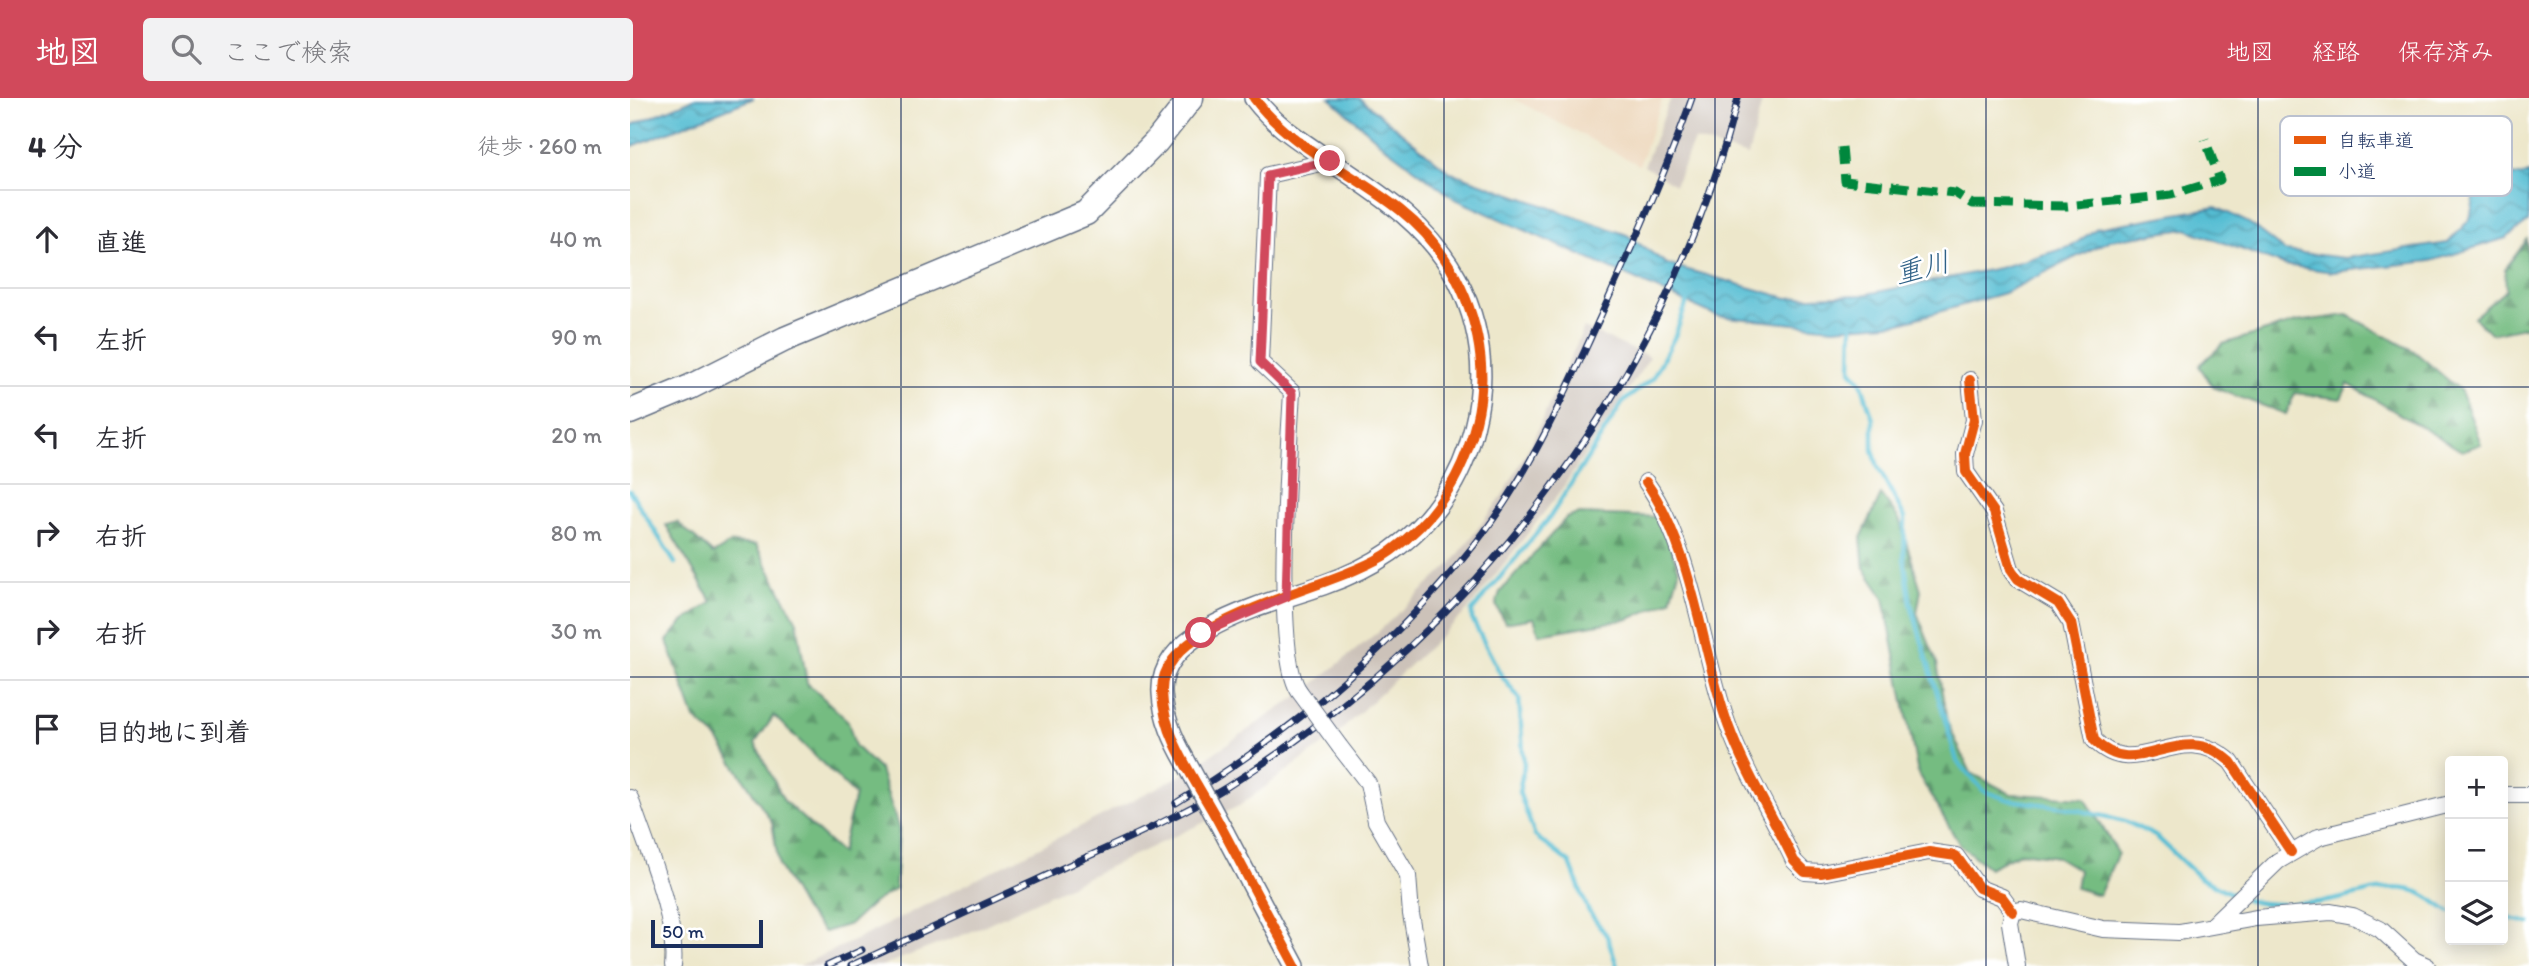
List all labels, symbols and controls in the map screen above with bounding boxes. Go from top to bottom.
search box [143,18,633,81]
icon: search [167,30,205,68]
text: 地図 [35,32,101,71]
text: ここで検索 [223,36,353,68]
text: 地図 [2226,37,2274,66]
text: 経路 [2312,37,2360,66]
text: 保存済み [2398,37,2494,66]
legend [2280,116,2512,196]
text: 4 分 [28,128,83,165]
text: 自転車道 [2338,129,2414,152]
text: 徒歩 · 260 m [477,132,602,160]
route end [1314,145,1345,176]
text: 小道 [2338,160,2376,183]
icon: ahead [28,220,66,258]
text: 40 m [549,225,602,253]
text: 直進 [95,226,147,258]
water label: 重川 [1891,244,1953,290]
icon: left [28,318,66,356]
text: 90 m [551,323,602,351]
text: 左折 [95,324,147,356]
icon: left [28,416,66,454]
text: 20 m [551,421,602,449]
text: 左折 [95,422,147,454]
icon: right [28,514,66,552]
text: 80 m [551,519,602,547]
text: 右折 [95,520,147,552]
icon: right [28,612,66,650]
text: 30 m [551,617,602,645]
route start [1185,617,1216,648]
text: 右折 [95,618,147,650]
icon: arrive [28,710,66,748]
text: 目的地に到着 [95,716,251,748]
map controls [2445,756,2508,945]
button: + [2445,756,2508,819]
button: − [2445,819,2508,882]
button: layers [2445,882,2508,945]
scale bar [651,917,763,949]
text: 50 m [662,920,704,943]

